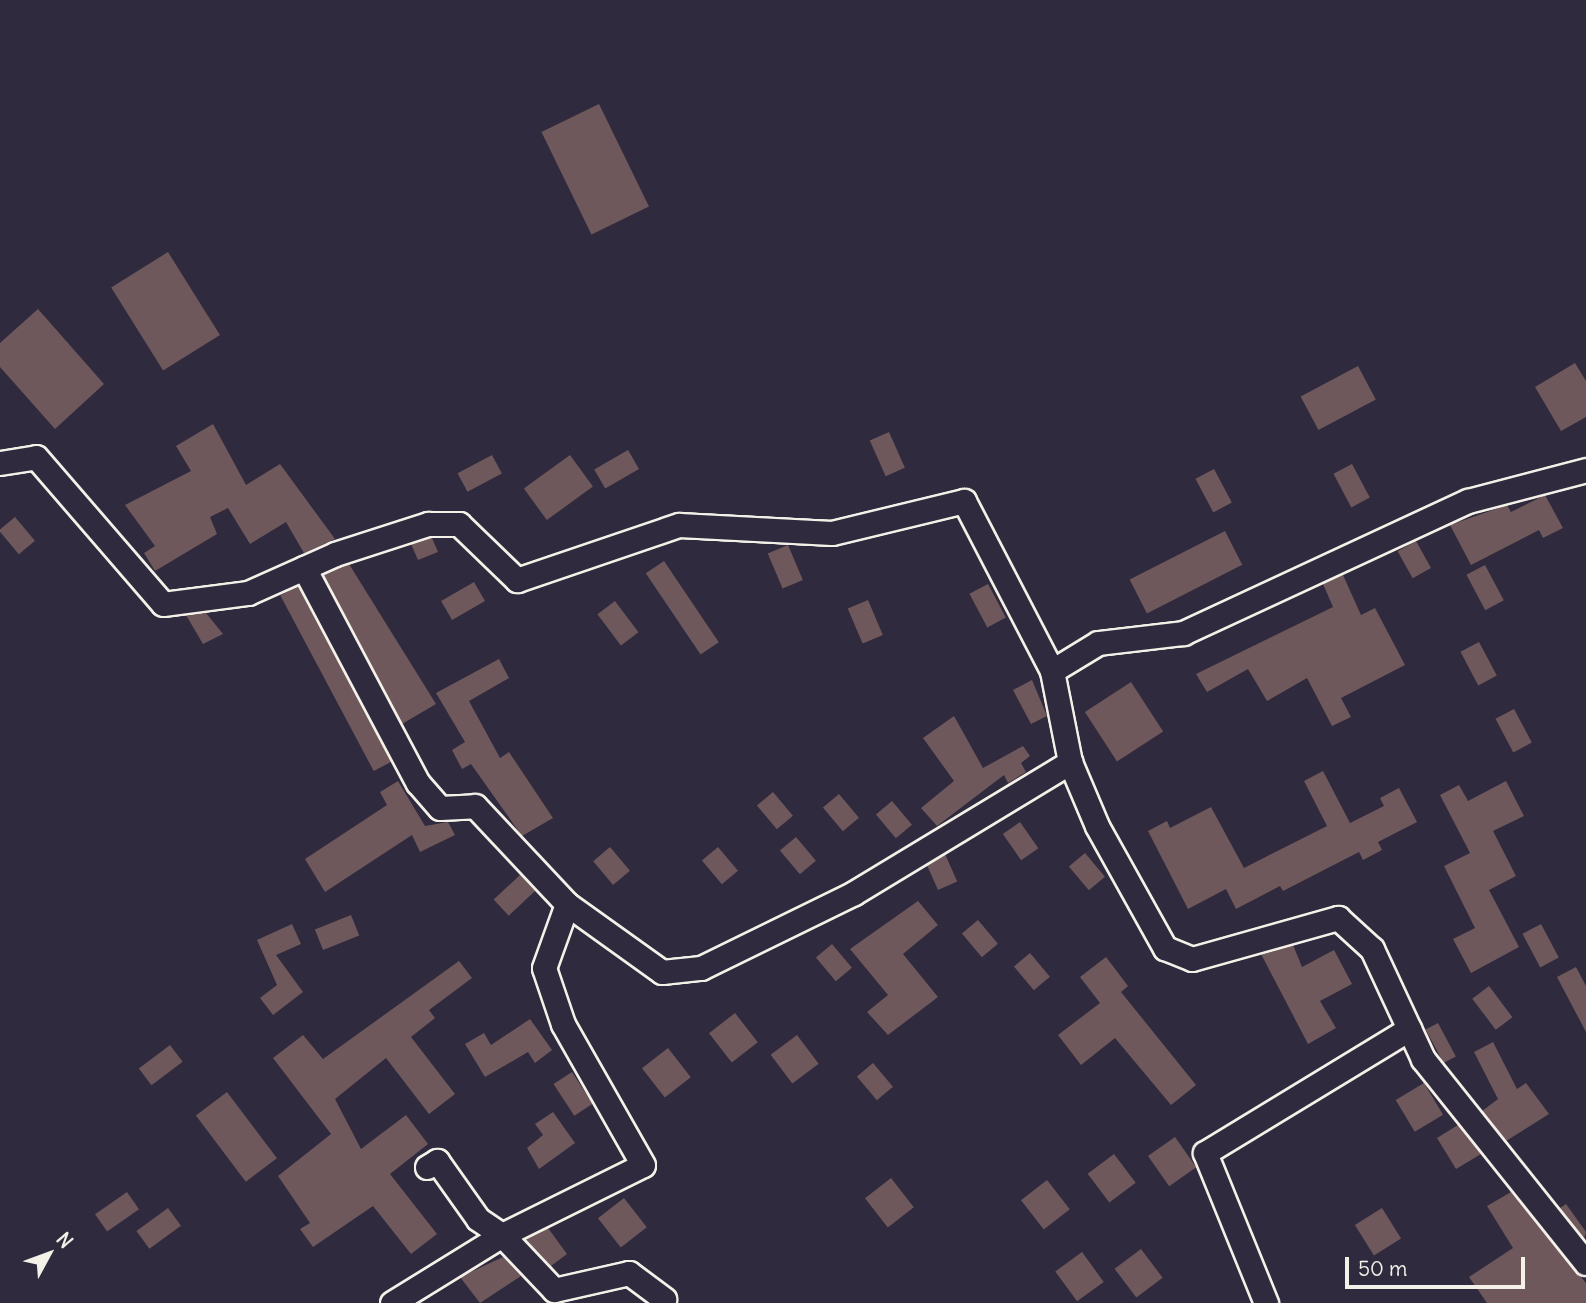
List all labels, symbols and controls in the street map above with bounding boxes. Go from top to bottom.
north arrow [14,1219,84,1289]
text: N [51,1227,78,1253]
scale bar [1348,1244,1528,1288]
text: 50 m [1358,1255,1407,1282]

